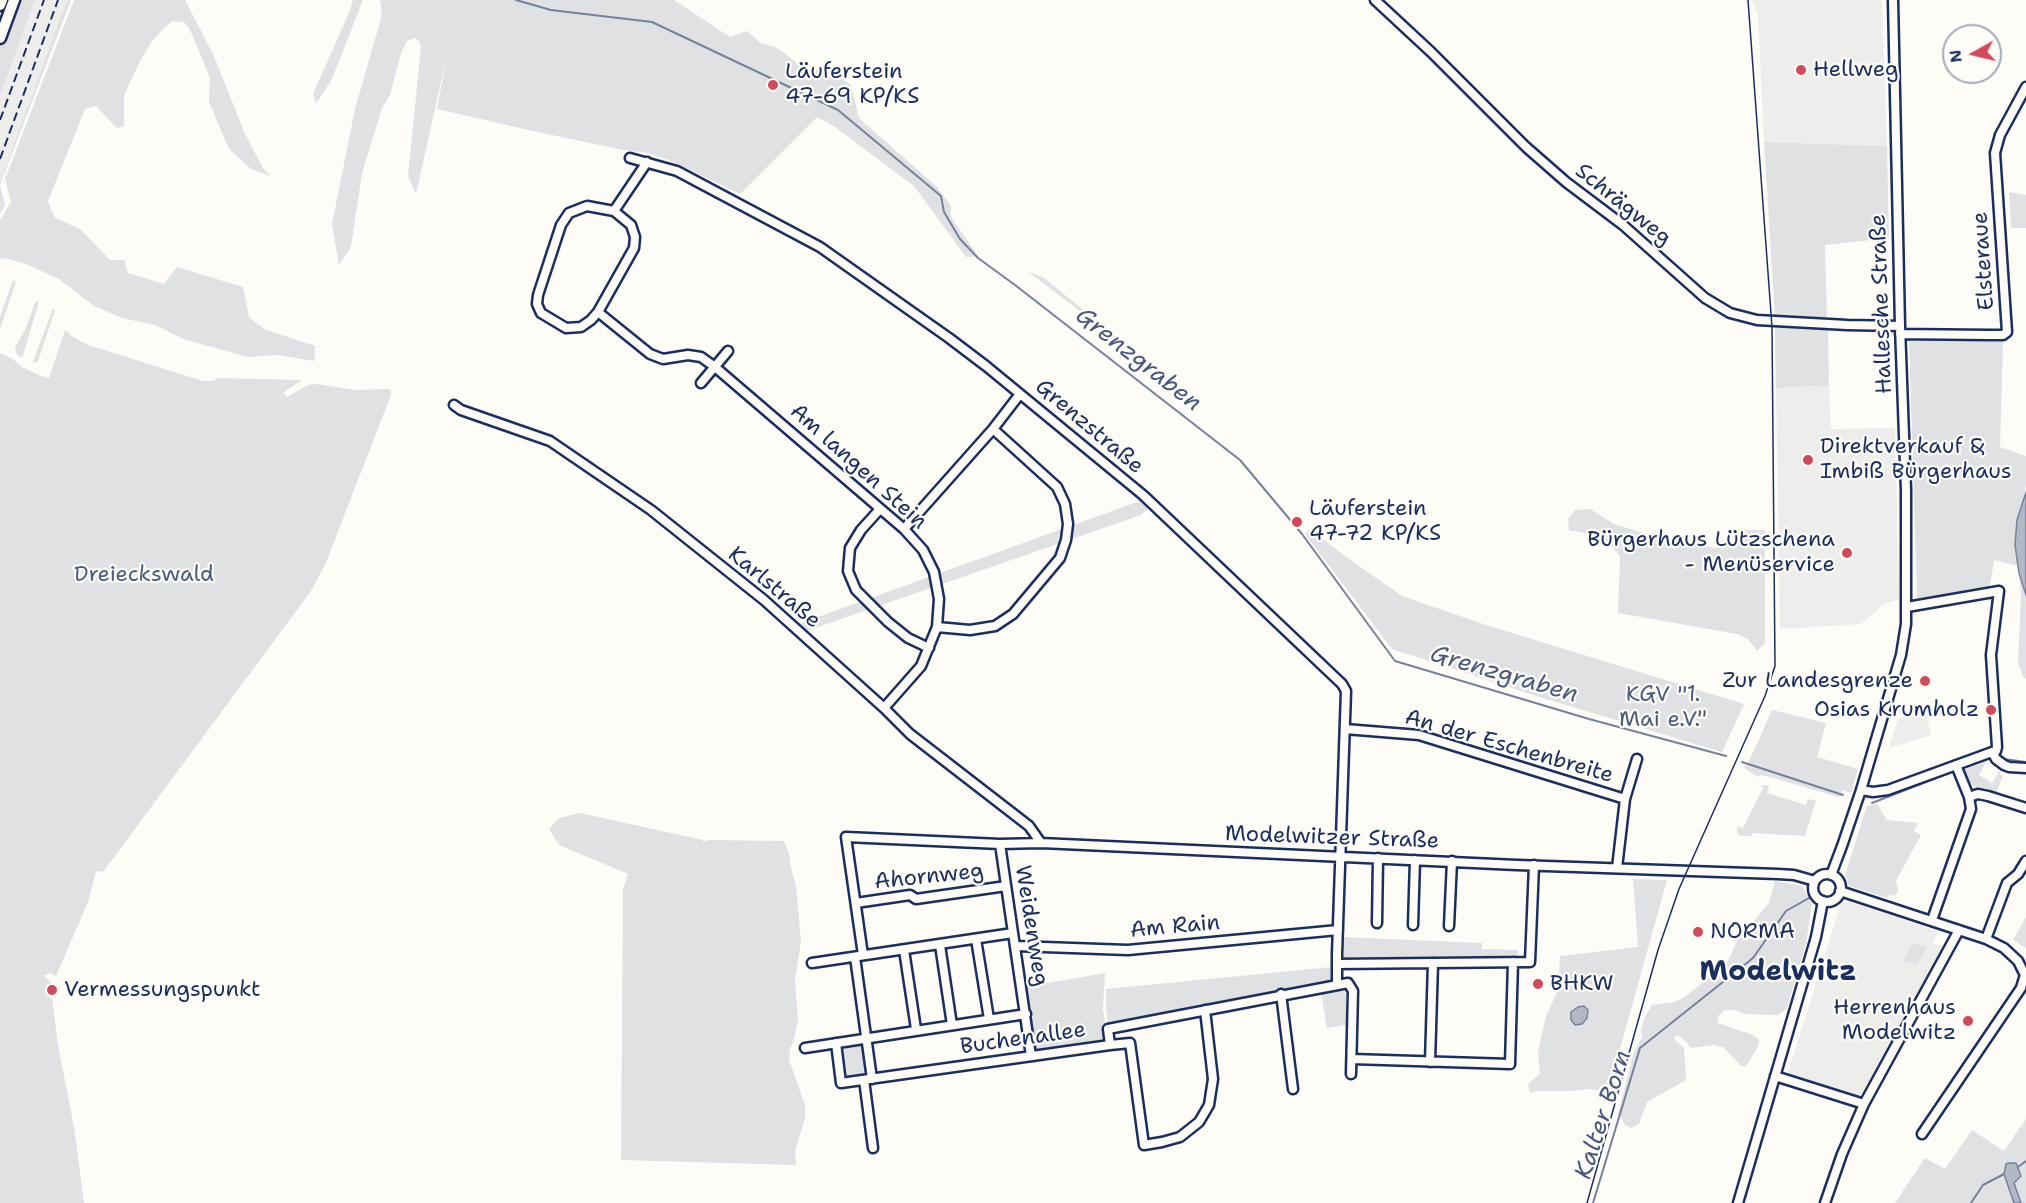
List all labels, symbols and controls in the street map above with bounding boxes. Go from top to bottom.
north arrow [1942,24,2002,84]
text: N [1944,49,1967,64]
place label: Hellweg [1813,57,1898,83]
place label: Läuferstein 47-69 KP/KS [785,59,919,110]
marker: Hellweg [1794,63,1808,77]
marker: Läuferstein 47-69 KP/KS [766,78,780,92]
street label: Schrägweg [1570,158,1676,252]
street label: Elsteraue [1967,211,2001,311]
street label: Hallesche Straße [1866,214,1898,394]
water label: Grenzgraben [1069,302,1207,418]
street label: Grenzstraße [1029,374,1149,480]
street label: Am langen Stein [784,399,932,535]
place label: Direktverkauf & Imbiß Bürgerhaus [1820,434,2012,486]
marker: Direktverkauf & Imbiß Bürgerhaus [1801,453,1815,467]
place label: Läuferstein 47-72 KP/KS [1309,496,1441,548]
marker: Läuferstein 47-72 KP/KS [1290,515,1304,529]
place label: Bürgerhaus Lützschena - Menüservice [1587,527,1835,578]
street label: Karlstraße [722,542,826,634]
marker: Bürgerhaus Lützschena - Menüservice [1840,546,1854,560]
park label: Dreieckswald [74,562,214,588]
water label: Grenzgraben [1427,640,1581,710]
place label: Zur Landesgrenze [1722,668,1913,694]
marker: Zur Landesgrenze [1918,674,1932,688]
park label: KGV "1. Mai e.V." [1619,682,1707,734]
place label: Osias Krumholz [1814,697,1979,723]
marker: Osias Krumholz [1984,703,1998,717]
street label: An der Eschenbreite [1402,705,1616,789]
street label: Modelwitzer Straße [1224,821,1440,855]
street label: Ahornweg [873,858,985,896]
street label: Weidenweg [1008,864,1054,988]
street label: Am Rain [1129,910,1221,944]
place label: NORMA [1710,919,1795,945]
marker: NORMA [1691,925,1705,939]
district label: Modelwitz [1699,956,1857,990]
place label: BHKW [1550,971,1614,997]
place label: Vermessungspunkt [64,977,261,1003]
marker: BHKW [1531,977,1545,991]
marker: Vermessungspunkt [45,983,59,997]
place label: Herrenhaus Modelwitz [1833,995,1956,1046]
marker: Herrenhaus Modelwitz [1961,1014,1975,1028]
street label: Buchenallee [959,1017,1087,1061]
water label: Kalter Born [1570,1047,1638,1183]

